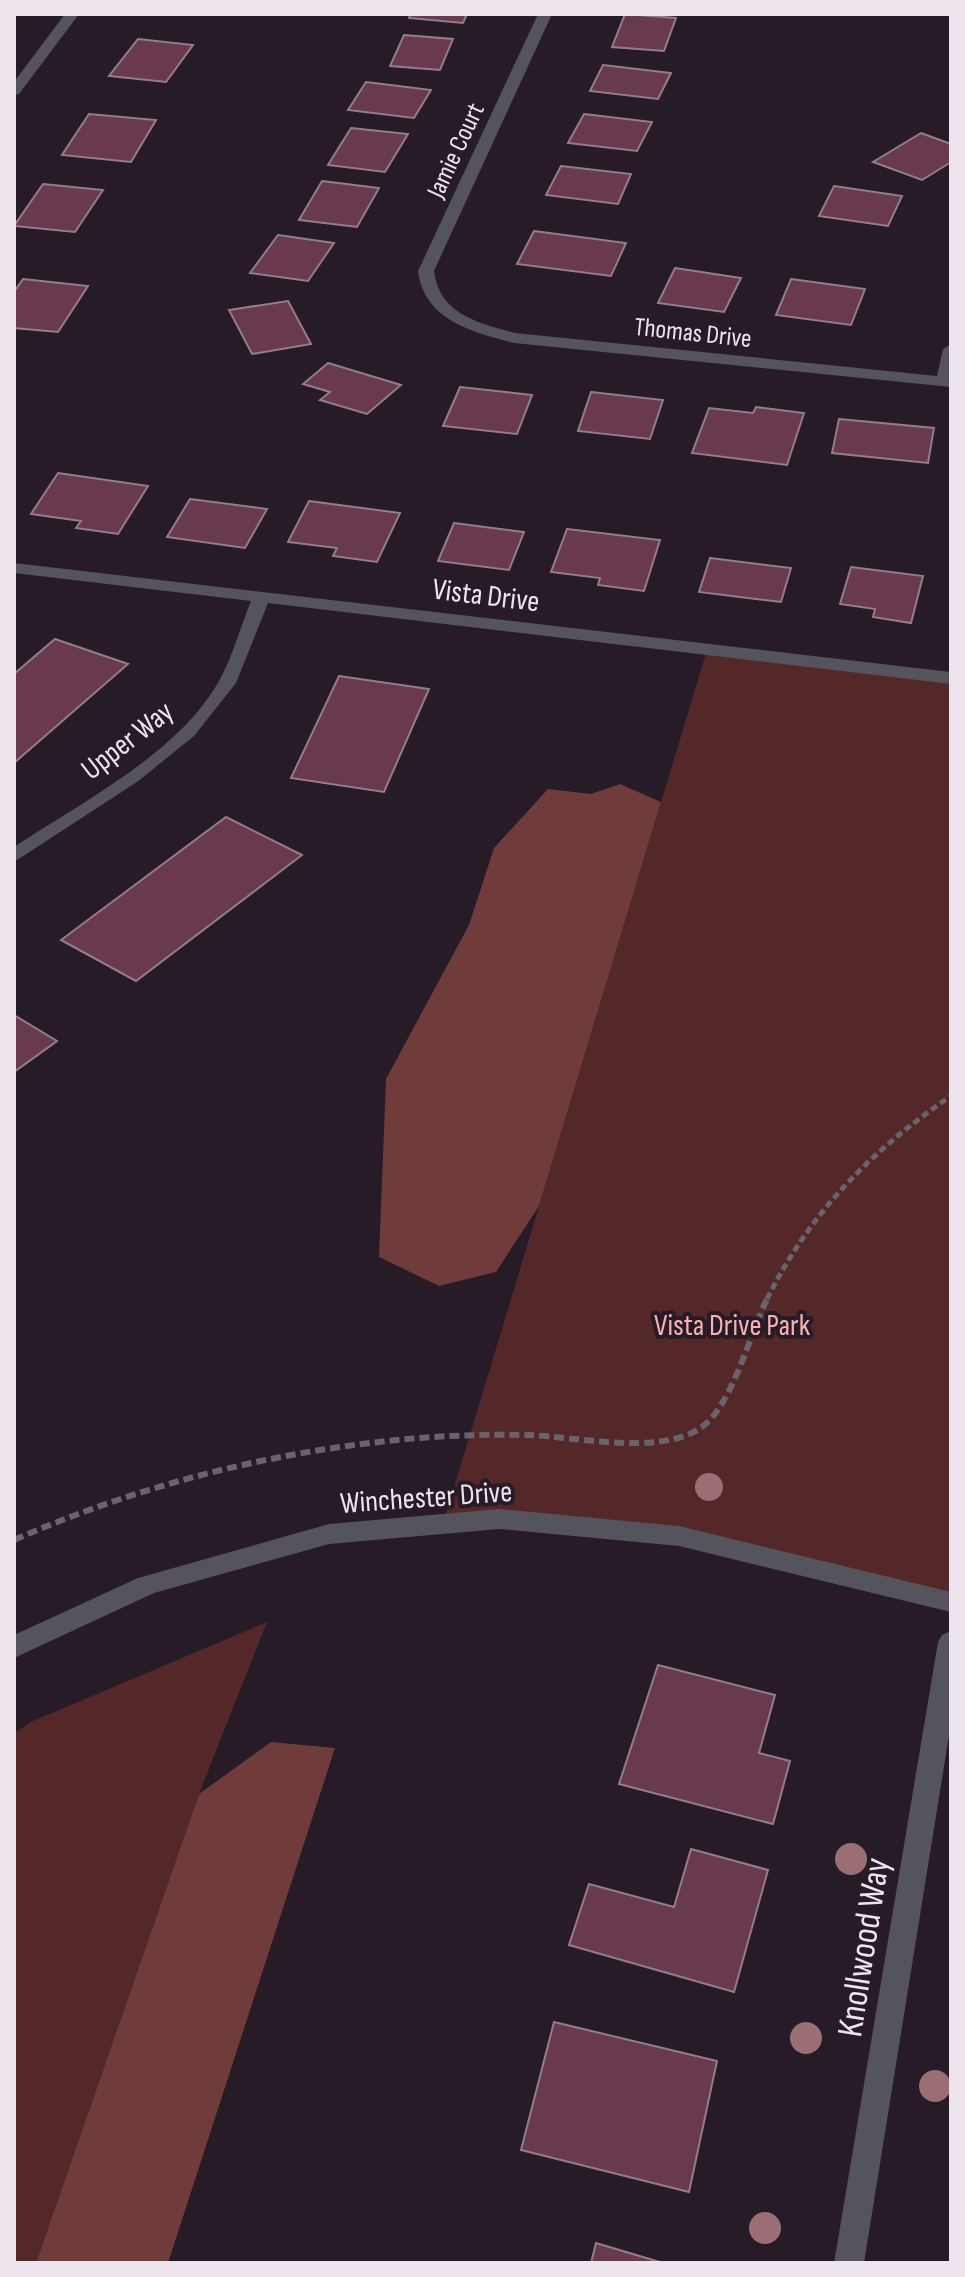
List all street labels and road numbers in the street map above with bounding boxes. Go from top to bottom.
street label: Jamie Court [421,98,492,204]
street label: Thomas Drive [633,312,753,355]
street label: Vista Drive [430,572,541,620]
street label: Upper Way [74,693,181,788]
street label: Winchester Drive [339,1474,513,1522]
street label: Knollwood Way [829,1855,900,2040]

